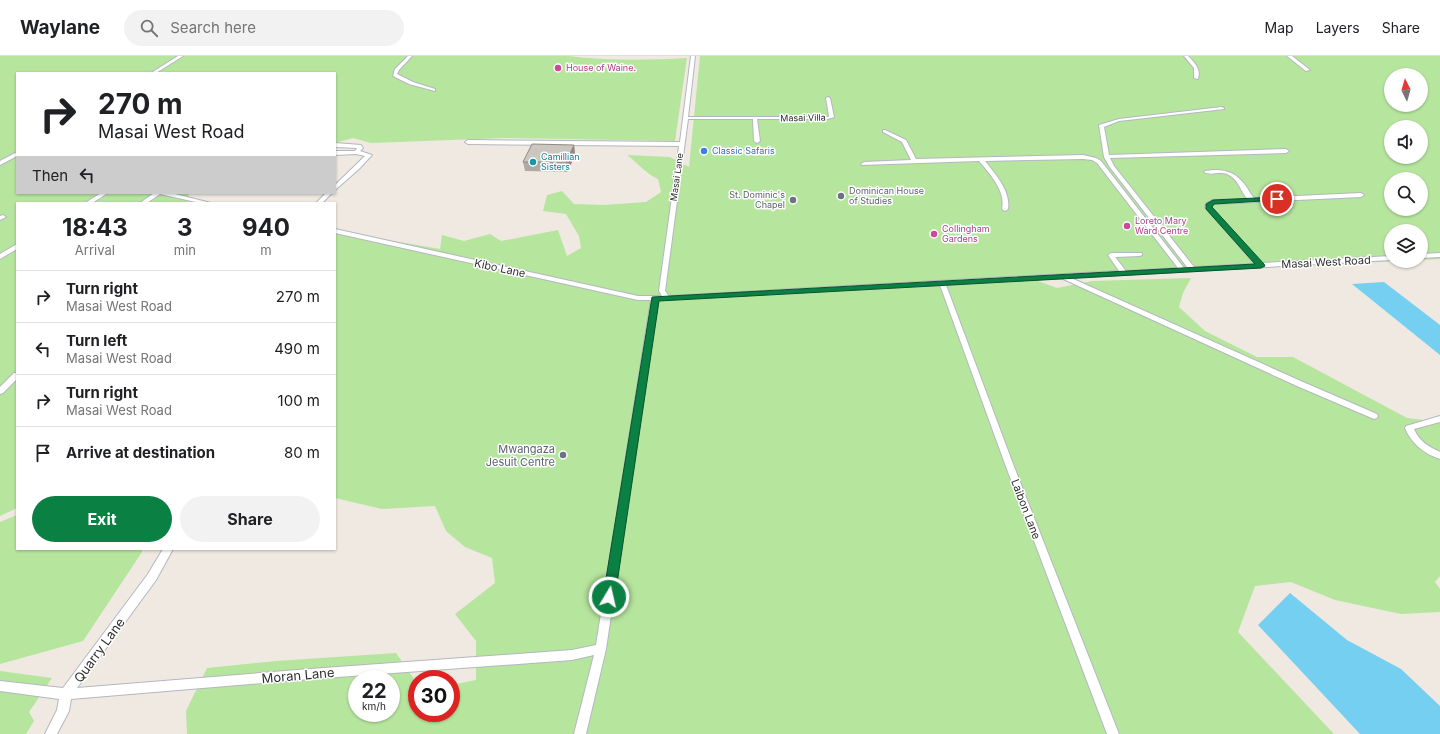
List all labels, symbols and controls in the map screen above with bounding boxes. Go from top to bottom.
search box [124,10,404,46]
text: Waylane [20,16,100,39]
icon: search [138,17,160,39]
text: Search here [170,18,256,37]
text: Map [1265,19,1294,36]
text: Layers [1316,19,1360,36]
text: Share [1382,19,1420,36]
place label: House of Waine. [566,62,636,73]
marker: House of Waine. [553,63,563,73]
north arrow [1384,68,1428,112]
map controls [1384,68,1428,268]
text: 270 m [98,87,183,121]
icon: right [32,88,84,140]
street label: Masai Villa [780,112,826,123]
button: sound [1384,120,1428,164]
text: Masai West Road [98,121,245,142]
place label: Classic Safaris [712,145,775,156]
marker: Classic Safaris [699,146,709,156]
place label: Camillian Sisters [541,151,580,172]
street label: Masai Lane [668,152,685,202]
marker: Camillian Sisters [528,157,538,167]
icon: left [76,164,98,186]
text: Then [32,166,68,185]
button: search [1384,172,1428,216]
pin [1260,182,1294,216]
place label: Dominican House of Studies [849,185,924,206]
icon: arrive [1266,188,1288,210]
place label: St. Dominic's Chapel [729,189,785,210]
marker: Dominican House of Studies [836,191,846,201]
marker: St. Dominic's Chapel [788,195,798,205]
text: 18:43 [62,213,128,242]
text: 3 [177,213,193,242]
text: 940 [242,213,290,242]
place label: Loreto Mary Ward Centre [1135,215,1188,236]
marker: Loreto Mary Ward Centre [1122,221,1132,231]
place label: Collingham Gardens [942,223,990,244]
button: layers [1384,224,1428,268]
marker: Collingham Gardens [929,229,939,239]
text: Arrival [75,242,115,258]
text: min [174,242,196,258]
text: m [260,242,272,258]
street label: Masai West Road [1281,253,1371,271]
street label: Kibo Lane [473,256,527,280]
text: Turn right [66,279,138,298]
icon: right [32,286,54,308]
text: 270 m [276,287,320,306]
text: Masai West Road [66,298,172,314]
text: Turn left [66,331,127,350]
icon: left [32,338,54,360]
text: 490 m [274,339,320,358]
text: Masai West Road [66,350,172,366]
text: Turn right [66,383,138,402]
icon: right [32,390,54,412]
text: 100 m [278,391,320,410]
text: Masai West Road [66,402,172,418]
icon: arrive [32,442,54,464]
place label: Mwangaza Jesuit Centre [486,442,555,469]
text: Arrive at destination [66,443,215,462]
text: 80 m [284,443,320,462]
marker: Mwangaza Jesuit Centre [558,450,568,460]
street label: Laibon Lane [1008,477,1044,541]
button: Exit [32,496,172,542]
button: Share [180,496,320,542]
position arrow [588,576,630,618]
street label: Quarry Lane [70,615,128,685]
street label: Moran Lane [261,664,335,686]
speed limit sign: 30 [408,670,460,722]
text: 22 [361,679,387,703]
text: km/h [362,700,386,712]

